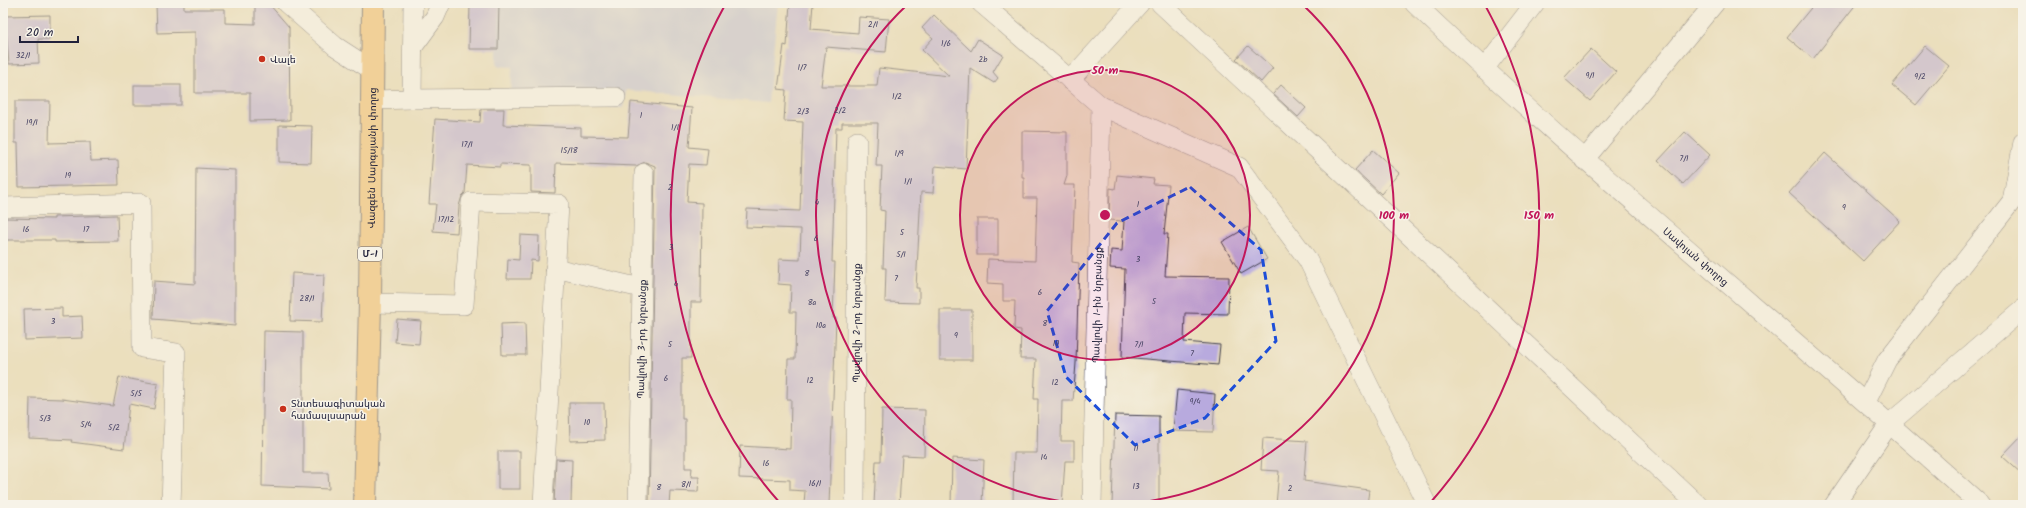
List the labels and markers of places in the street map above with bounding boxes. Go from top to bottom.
place label: Վալե [270,52,296,68]
marker: Վալե [257,54,267,64]
centre of rings [1098,208,1112,222]
place label: Տնտեսագիտական համասլսարան [291,396,385,424]
marker: Տնտեսագիտական համասլսարան [278,404,288,414]

